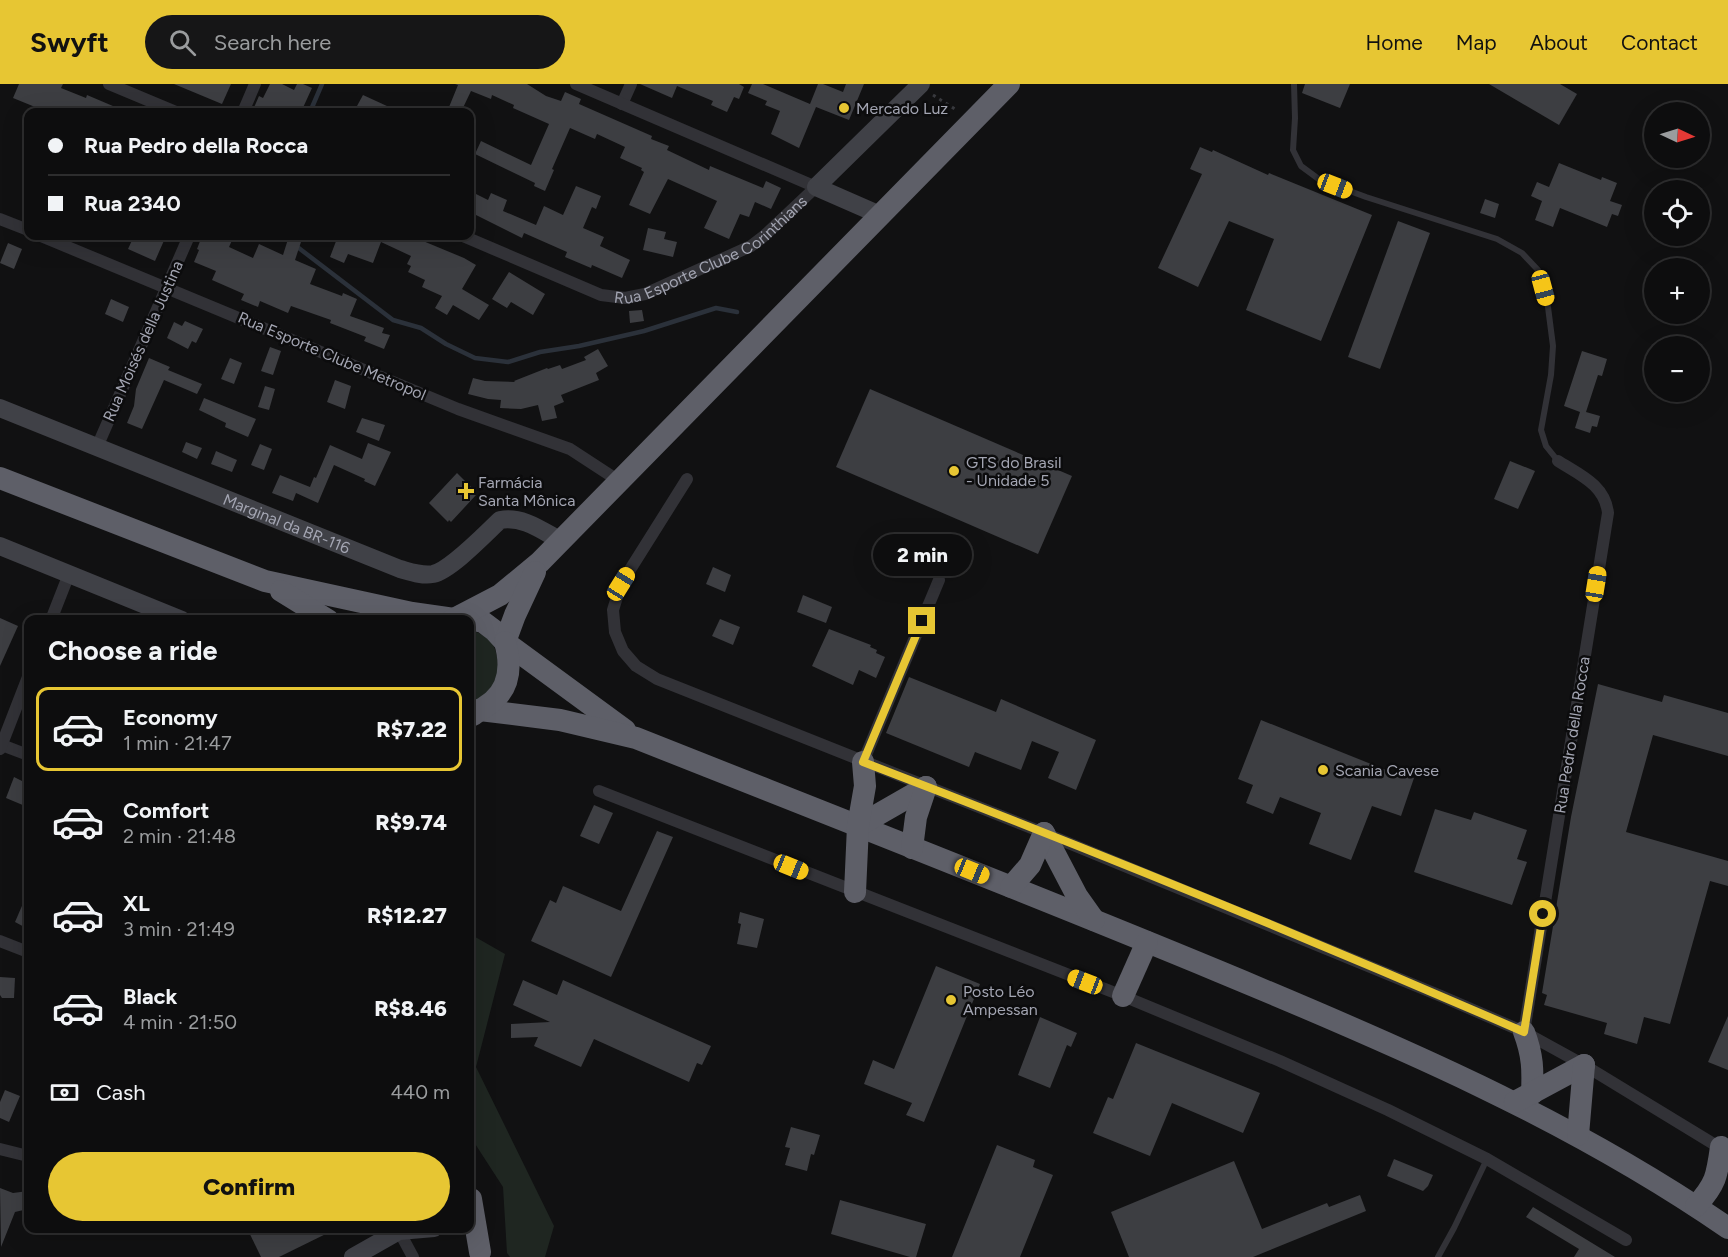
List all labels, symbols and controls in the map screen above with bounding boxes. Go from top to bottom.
search box [145,15,565,69]
text: Swyft [30,25,109,59]
icon: search [166,26,199,59]
text: Search here [214,29,331,56]
text: Home [1366,30,1423,55]
text: Map [1456,30,1497,55]
text: About [1530,30,1588,55]
text: Contact [1621,30,1698,55]
place label: Mercado Luz [856,99,948,118]
marker: Mercado Luz [837,101,851,115]
north arrow [1644,102,1710,168]
map controls [1644,102,1710,402]
text: Rua Pedro della Rocca [84,132,308,159]
car [1315,171,1355,201]
button: locate [1644,180,1710,246]
text: Rua 2340 [84,190,181,217]
street label: Rua Esporte Clube Corinthians [613,191,811,307]
street label: Rua Moisés della Justina [99,258,187,424]
button: + [1644,258,1710,324]
car [1530,268,1556,308]
street label: Rua Esporte Clube Metropol [235,308,429,404]
button: − [1644,336,1710,402]
place label: GTS do Brasil - Unidade 5 [966,453,1061,490]
marker: GTS do Brasil - Unidade 5 [947,464,961,478]
place label: Farmácia Santa Mônica [478,473,575,510]
marker: Farmácia Santa Mônica [459,484,473,498]
street label: Marginal da BR-116 [220,489,353,557]
callout: 2 min [872,534,972,576]
text: 2 min [897,543,948,567]
car [604,564,638,604]
car [1584,565,1608,603]
route end [908,607,935,634]
text: Choose a ride [48,634,217,667]
street label: Rua Pedro della Rocca [1550,655,1594,815]
icon: car [51,702,105,756]
text: Economy [123,704,218,731]
text: R$7.22 [376,716,447,743]
text: 1 min · 21:47 [123,731,232,755]
place label: Scania Cavese [1335,761,1439,780]
marker: Scania Cavese [1316,763,1330,777]
icon: car [51,795,105,849]
text: Comfort [123,797,209,824]
text: R$9.74 [375,809,447,836]
text: 2 min · 21:48 [123,824,236,848]
car [771,852,811,882]
car [952,856,992,886]
icon: car [51,888,105,942]
text: XL [123,890,150,917]
route start [1529,900,1556,927]
text: R$12.27 [367,902,447,929]
text: 3 min · 21:49 [123,917,235,941]
car [1065,967,1105,997]
icon: car [51,981,105,1035]
place label: Posto Léo Ampessan [963,982,1038,1019]
text: Black [123,983,177,1010]
marker: Posto Léo Ampessan [944,993,958,1007]
text: R$8.46 [374,995,447,1022]
text: 4 min · 21:50 [123,1010,237,1034]
icon: cash [48,1076,81,1109]
text: Cash [96,1079,146,1106]
text: 440 m [390,1080,450,1104]
button: Confirm [48,1152,450,1221]

